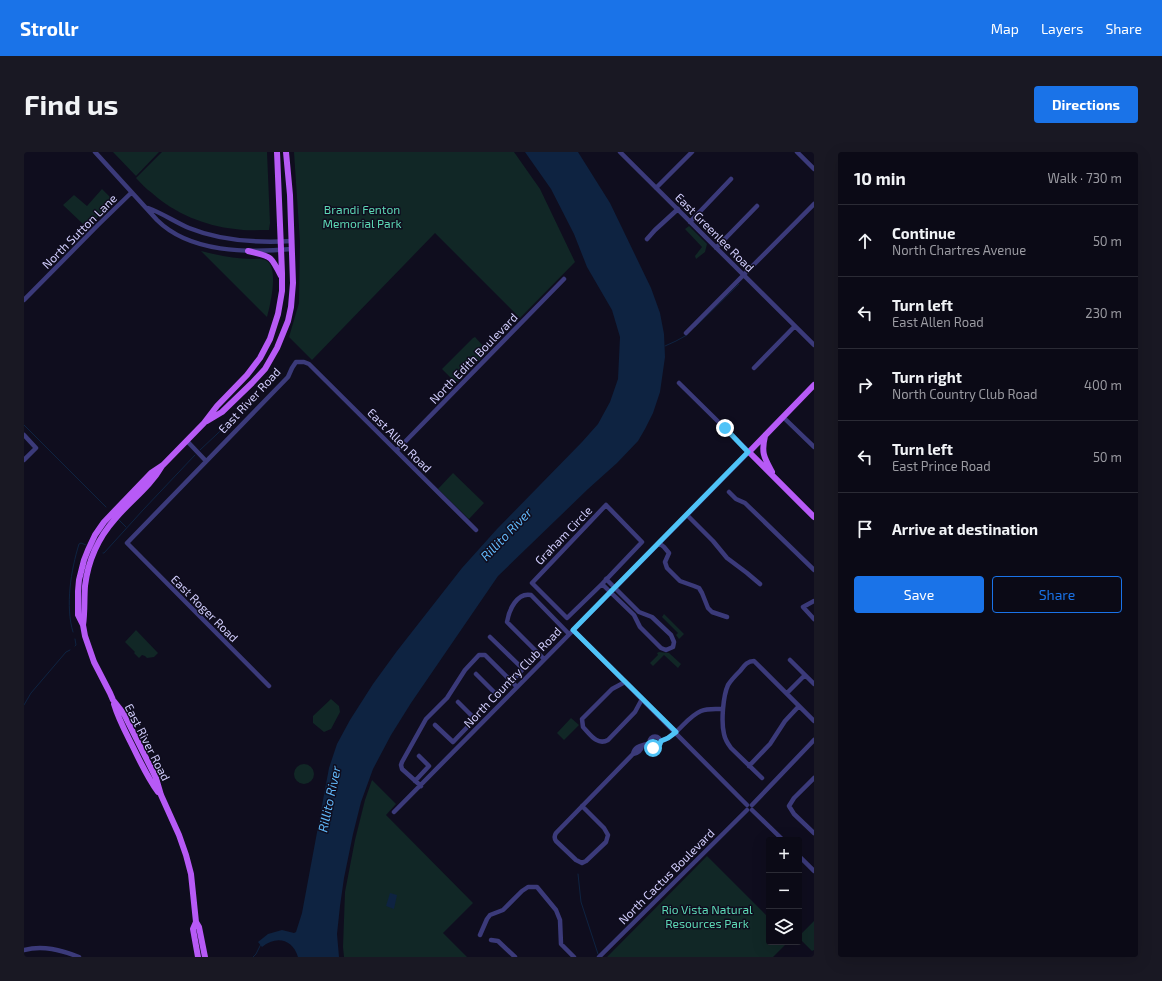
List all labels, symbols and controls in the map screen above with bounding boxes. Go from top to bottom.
text: Strollr [20,17,79,40]
text: Map [991,20,1019,37]
text: Layers [1041,20,1083,37]
text: Share [1105,20,1142,37]
button: Directions [1034,86,1138,123]
text: Find us [24,87,118,121]
text: 10 min [854,168,906,188]
text: Walk · 730 m [1047,170,1122,186]
street label: East Greenlee Road [673,190,757,274]
street label: North Sutton Lane [39,191,119,271]
park label: Brandi Fenton Memorial Park [322,202,402,230]
text: Continue [892,224,955,242]
icon: ahead [854,230,876,252]
text: 50 m [1093,233,1122,249]
text: North Chartres Avenue [892,242,1026,258]
text: Turn left [892,296,953,314]
icon: left [854,302,876,324]
text: 230 m [1085,305,1122,321]
street label: North Edith Boulevard [426,310,520,406]
text: East Allen Road [892,314,984,330]
street label: East River Road [215,364,283,436]
text: Turn right [892,368,962,386]
icon: right [854,374,876,396]
text: 400 m [1084,377,1122,393]
text: North Country Club Road [892,386,1038,402]
street label: East Allen Road [365,405,435,475]
route end [716,419,734,437]
text: Turn left [892,440,953,458]
icon: left [854,446,876,468]
text: 50 m [1093,449,1122,465]
text: East Prince Road [892,458,991,474]
street label: Graham Circle [532,503,594,567]
water label: Rillito River [477,504,536,564]
icon: arrive [854,518,876,540]
text: Arrive at destination [892,520,1038,538]
street label: East Roger Road [169,572,241,644]
button: Save [854,576,984,613]
button: Share [992,576,1122,613]
street label: North Country Club Road [460,624,564,730]
street label: East River Road [123,701,173,783]
route start [644,739,662,757]
water label: Rillito River [314,764,344,834]
street label: North Cactus Boulevard [615,825,717,927]
map controls [766,837,802,945]
button: + [766,837,802,873]
button: − [766,873,802,909]
park label: Rio Vista Natural Resources Park [661,902,753,930]
button: layers [766,909,802,945]

